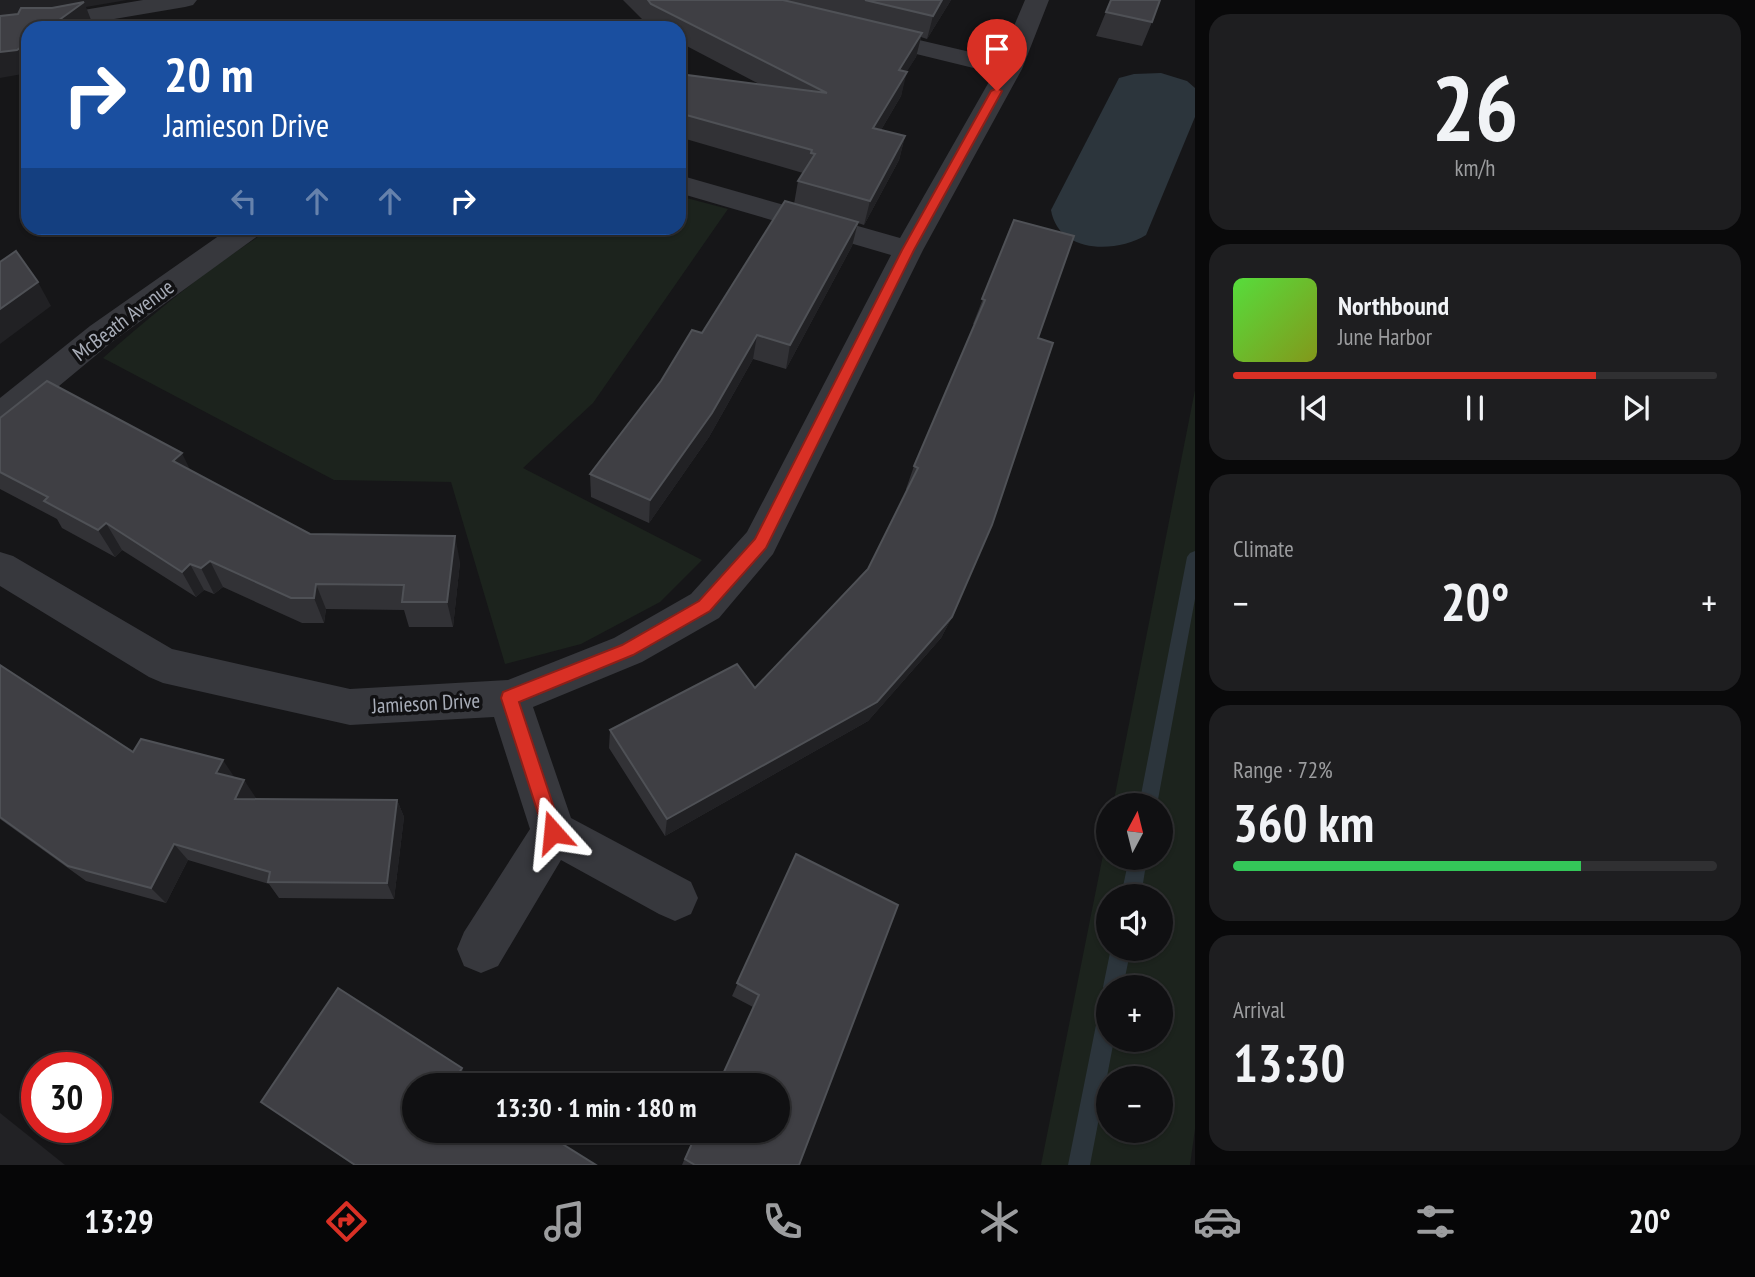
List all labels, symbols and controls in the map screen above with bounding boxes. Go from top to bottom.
pin [967,19,1027,91]
icon: arrive [978,30,1016,68]
text: 20 m [164,42,253,106]
text: 26 [1432,48,1519,166]
icon: right [49,49,140,140]
text: Jamieson Drive [164,104,329,146]
text: km/h [1455,153,1495,182]
icon: left [225,182,263,220]
icon: ahead [298,182,336,220]
icon: ahead [371,182,409,220]
icon: right [444,182,482,220]
street label: McBeath Avenue [67,273,179,367]
text: Northbound [1338,289,1449,322]
text: June Harbor [1338,322,1432,351]
icon: previous [1295,389,1333,427]
icon: pause [1456,389,1494,427]
icon: next [1617,389,1655,427]
text: Climate [1233,534,1294,563]
text: 20° [1441,568,1509,635]
text: − [1233,578,1249,627]
text: + [1701,578,1717,627]
street label: Jamieson Drive [370,687,481,719]
text: Range · 72% [1233,755,1333,784]
text: 360 km [1233,789,1374,856]
north arrow [1096,793,1172,870]
map controls [1096,793,1173,1143]
position arrow [516,795,590,869]
button: sound [1096,884,1173,961]
button: + [1096,975,1173,1052]
text: Arrival [1233,995,1285,1024]
text: 13:30 [1233,1029,1345,1096]
speed limit sign: 30 [21,1052,112,1143]
button: − [1096,1066,1173,1143]
text: 13:30 · 1 min · 180 m [496,1091,696,1124]
icon: directions [322,1197,371,1246]
icon: music [540,1197,589,1246]
icon: phone [758,1197,807,1246]
icon: climate [975,1197,1024,1246]
icon: car [1193,1197,1242,1246]
icon: filters [1411,1197,1460,1246]
text: 13:29 [84,1200,154,1242]
text: 20° [1628,1200,1671,1242]

